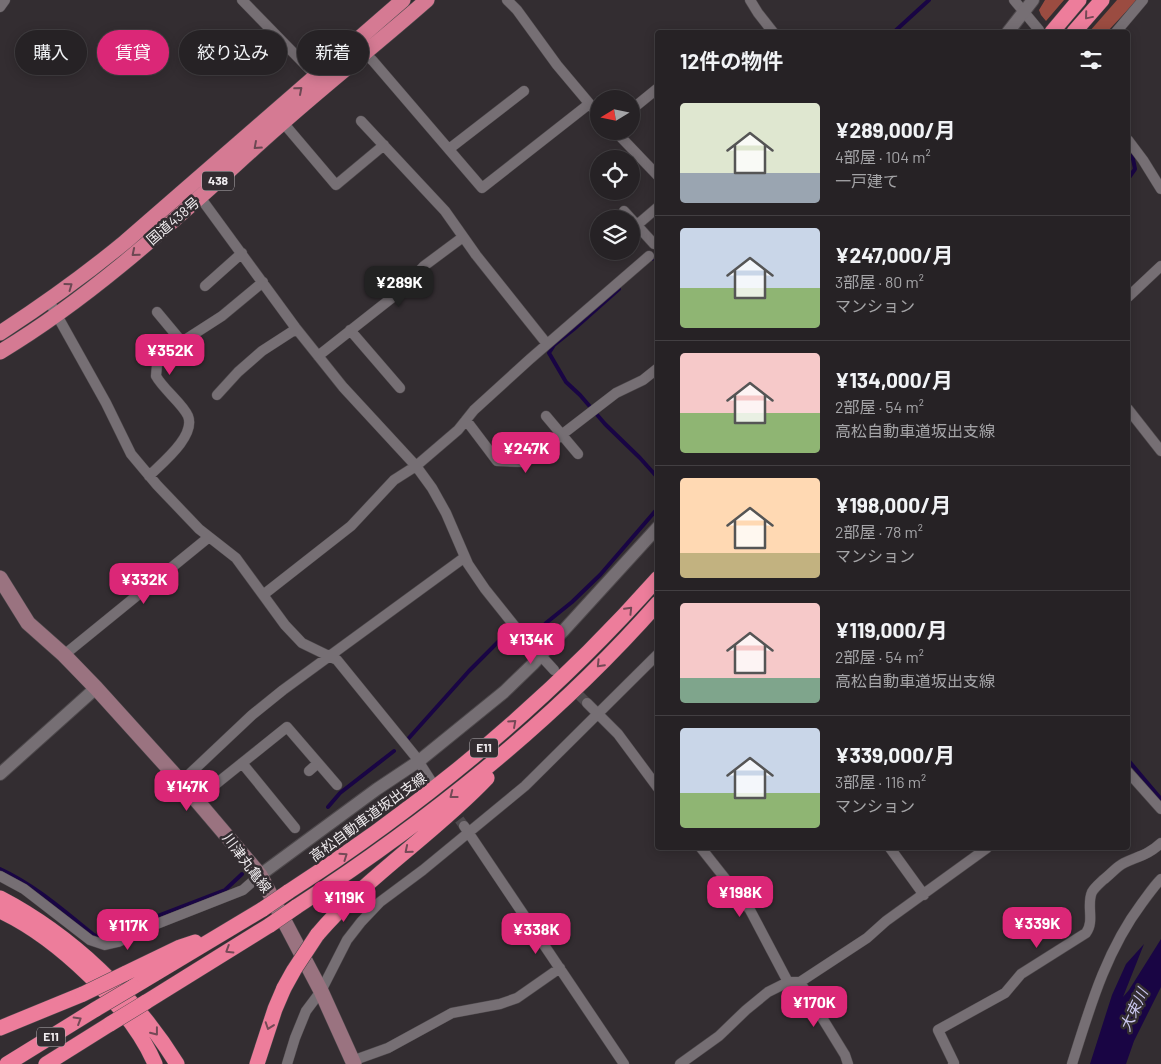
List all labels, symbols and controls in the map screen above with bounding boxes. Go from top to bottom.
one-way arrow [1085,11,1094,20]
chip: 購入 [15,30,87,75]
chip: 賃貸 [97,30,169,75]
chip: 絞り込み [179,30,287,75]
chip: 新着 [297,30,369,75]
icon: filters [1077,46,1105,74]
text: 12件の物件 [680,48,783,73]
one-way arrow [294,87,303,96]
north arrow [590,90,640,140]
map controls [590,90,640,260]
text: ¥289,000/月 [835,117,956,142]
icon: home [720,123,780,183]
one-way arrow [254,140,263,149]
text: 4部屋 · 104 m² [835,147,931,166]
button: locate [590,150,640,200]
text: 一戸建て [835,171,899,190]
road number: 438 [202,172,234,190]
street label: 国道438号 [143,193,202,248]
button: layers [590,210,640,260]
text: ¥247,000/月 [835,242,953,267]
one-way arrow [132,247,141,256]
icon: home [720,248,780,308]
pin: ¥289K [364,266,434,308]
text: ¥289K [375,272,423,291]
text: 3部屋 · 80 m² [835,272,924,291]
one-way arrow [63,283,73,292]
text: マンション [835,296,915,315]
pin: ¥352K [135,334,205,376]
text: ¥352K [146,340,194,359]
text: ¥134,000/月 [835,367,953,392]
icon: home [720,373,780,433]
text: 2部屋 · 54 m² [835,397,924,416]
text: 高松自動車道坂出支線 [835,421,995,440]
pin: ¥247K [491,432,561,474]
text: ¥247K [503,438,549,457]
text: ¥198,000/月 [835,492,951,517]
icon: home [720,498,780,558]
text: 2部屋 · 78 m² [835,522,923,541]
text: マンション [835,546,915,565]
pin: ¥332K [109,562,179,605]
text: ¥332K [120,569,168,588]
one-way arrow [623,606,632,615]
text: ¥119,000/月 [835,617,947,642]
pin: ¥134K [496,622,566,665]
icon: home [720,623,780,683]
text: ¥134K [509,629,553,648]
text: 2部屋 · 54 m² [835,647,924,666]
one-way arrow [597,658,606,667]
text: 高松自動車道坂出支線 [835,671,995,690]
one-way arrow [507,720,516,729]
road number: E11 [470,738,498,758]
text: ¥339,000/月 [835,742,955,767]
icon: home [720,748,780,808]
street label: 高松自動車道坂出支線 [306,769,429,865]
pin: ¥147K [152,770,222,812]
text: 3部屋 · 116 m² [835,772,926,791]
text: ¥147K [165,776,209,795]
one-way arrow [450,790,459,798]
text: マンション [835,796,915,815]
street label: 川津丸亀線 [220,830,275,896]
one-way arrow [405,845,414,853]
one-way arrow [338,853,348,862]
pin: ¥198K [705,876,775,918]
pin: ¥119K [309,880,379,923]
text: ¥198K [718,882,762,901]
text: ¥119K [324,887,364,906]
pin: ¥339K [1002,906,1072,949]
pin: ¥117K [93,908,163,951]
pin: ¥338K [501,912,571,955]
text: ¥339K [1014,913,1060,932]
text: ¥117K [108,915,148,934]
text: ¥338K [513,919,559,938]
one-way arrow [225,944,234,954]
water label: 大束川 [1115,984,1152,1034]
pin: ¥170K [779,986,849,1028]
text: ¥170K [792,992,836,1011]
one-way arrow [73,1017,82,1027]
one-way arrow [265,1021,275,1029]
one-way arrow [149,1026,157,1035]
road number: E11 [37,1028,65,1046]

